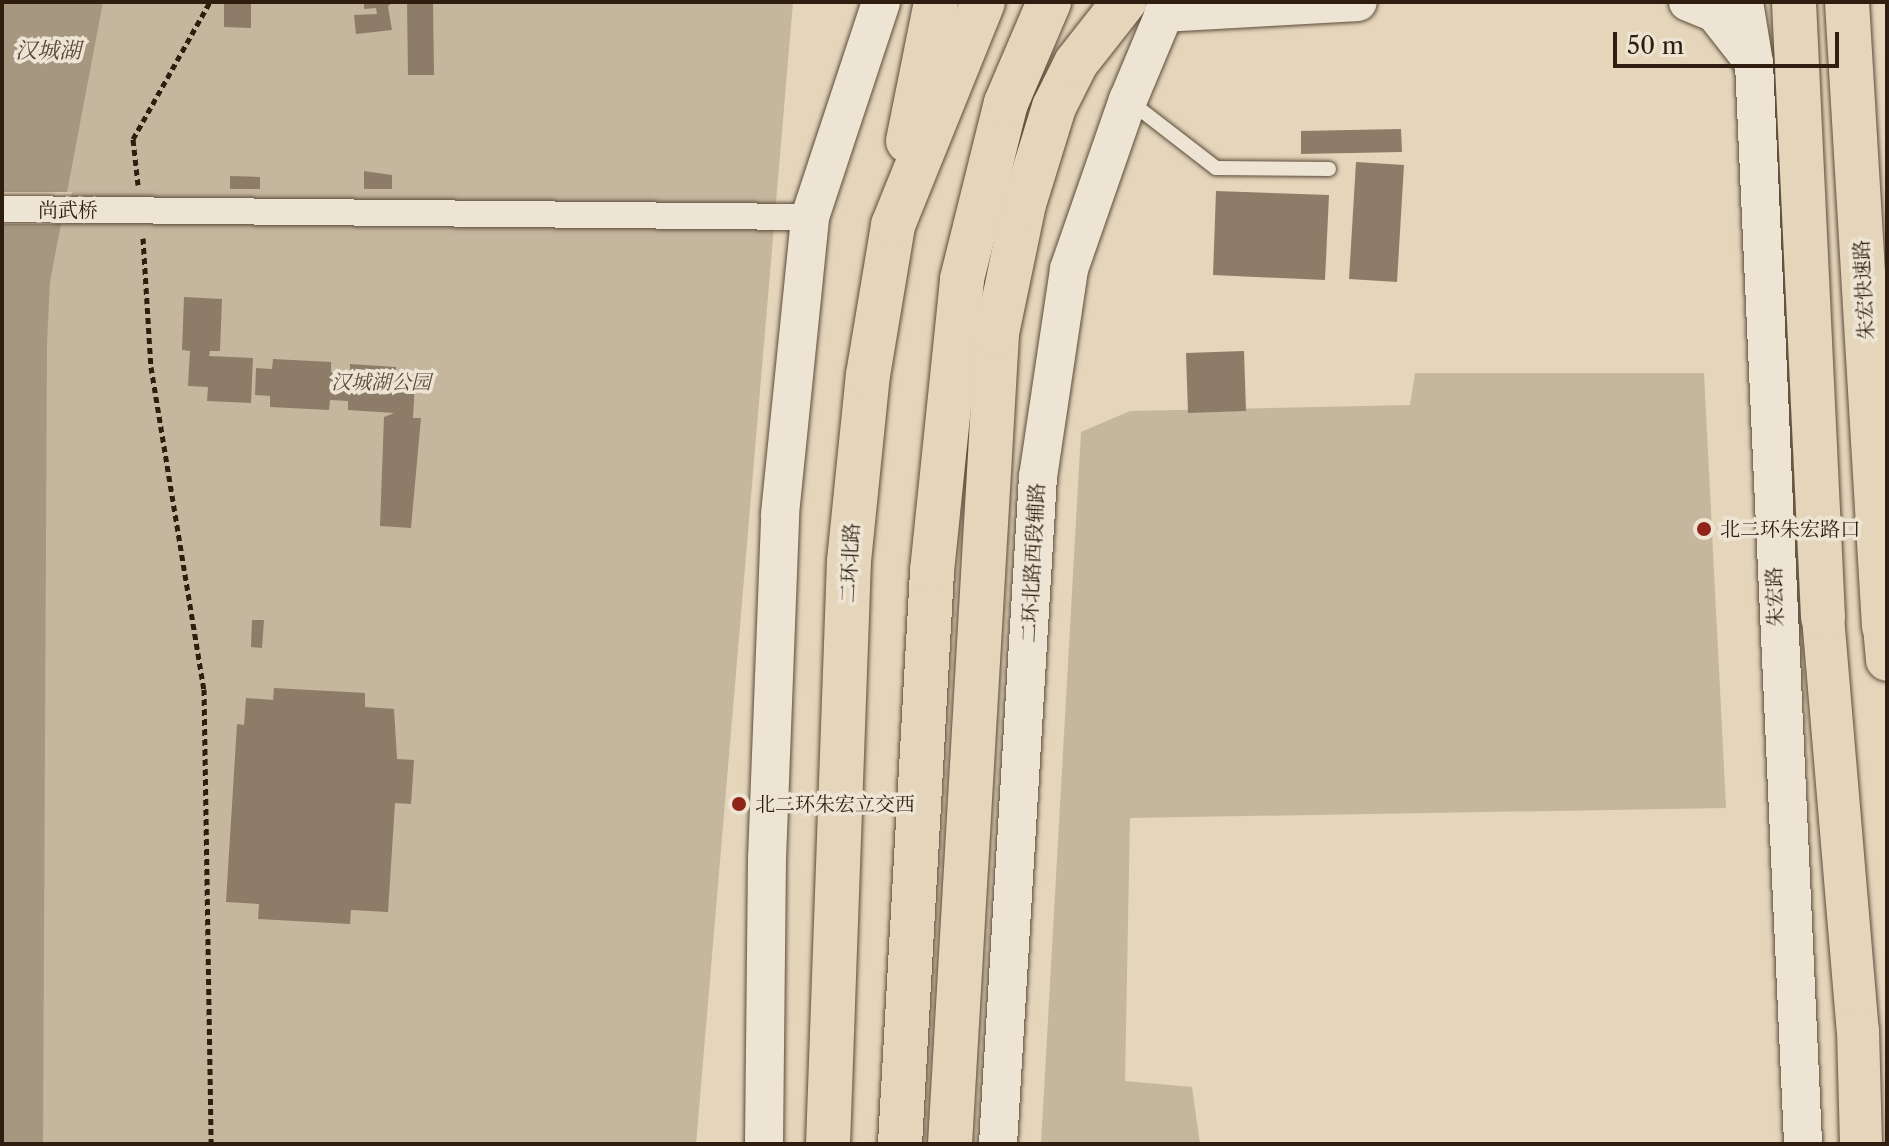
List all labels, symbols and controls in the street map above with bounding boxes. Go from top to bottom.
scale bar [1617,16,1843,66]
text: 50 m [1627,31,1684,60]
water label: 汉城湖 [15,38,81,64]
street label: 尚武桥 [38,198,98,222]
street label: 朱宏快速路 [1849,239,1879,341]
park label: 汉城湖公园 [331,370,431,394]
street label: 二环北路西段辅路 [1017,482,1049,644]
place label: 北二环朱宏路口 [1720,517,1860,541]
marker: 北二环朱宏路口 [1695,520,1713,538]
street label: 二环北路 [836,522,864,604]
street label: 朱宏路 [1762,567,1788,627]
place label: 北二环朱宏立交西 [755,792,915,816]
marker: 北二环朱宏立交西 [730,795,748,813]

